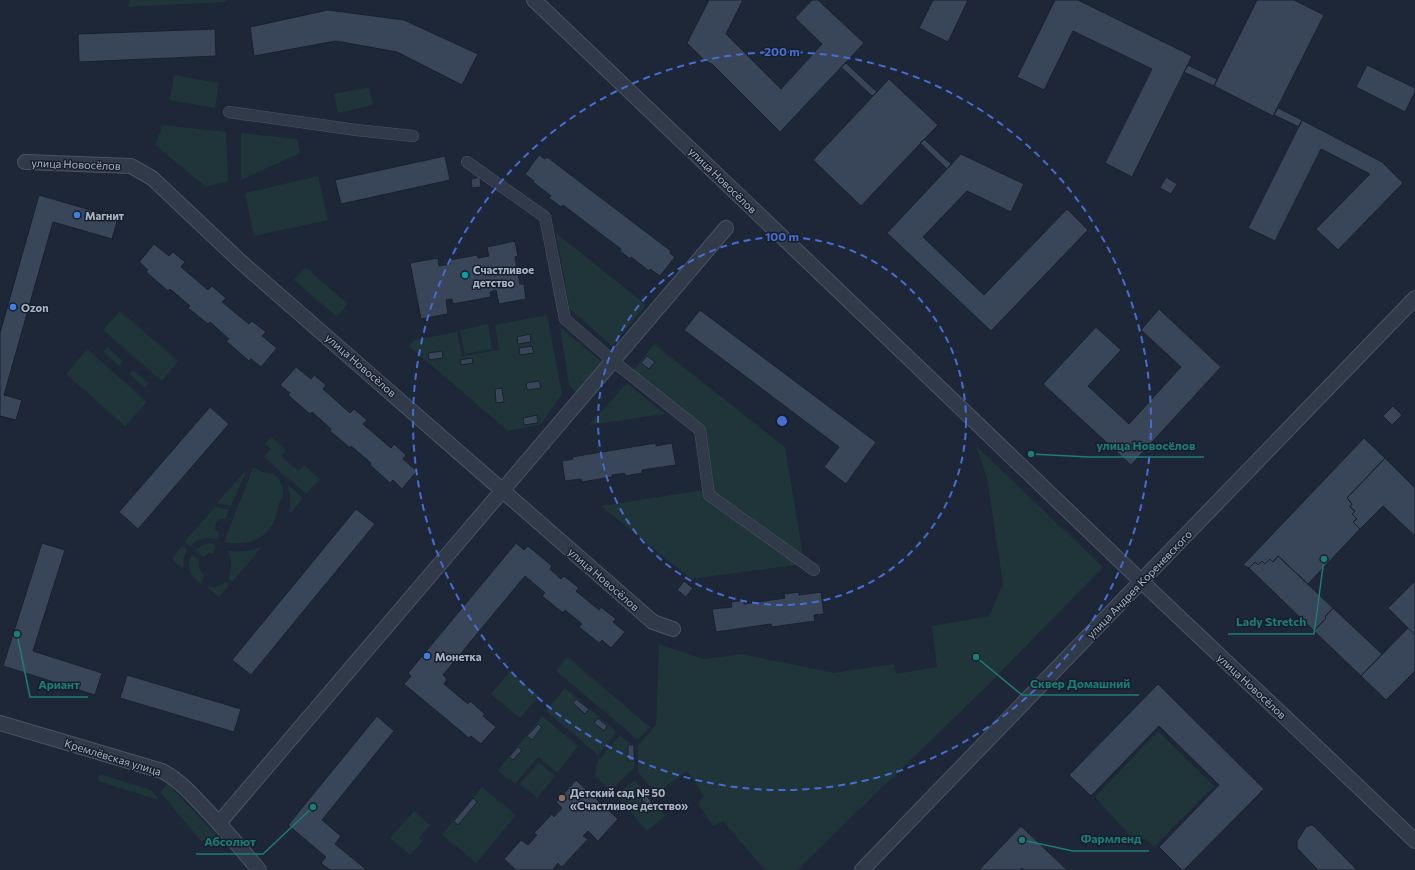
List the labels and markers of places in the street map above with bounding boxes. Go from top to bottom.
place label: Магнит [85,209,125,222]
marker: Магнит [72,210,82,220]
place label: Счастливое детство [473,263,534,289]
marker: Счастливое детство [460,270,470,280]
place label: Ozon [21,301,49,314]
marker: Ozon [8,302,18,312]
centre of rings [775,414,789,428]
callout: улица Новосёлов [1089,433,1204,457]
callout: Lady Stretch [1228,610,1314,634]
place label: Монетка [435,650,482,663]
marker: Монетка [422,651,432,661]
callout: Сквер Домашний [1022,671,1139,695]
callout: Ариант [30,673,88,697]
place label: Детский сад № 50 «Счастливое детство» [570,786,688,812]
marker: Детский сад № 50 «Счастливое детство» [557,793,567,803]
callout: Фармленд [1073,827,1149,851]
callout: Абсолют [196,830,263,854]

